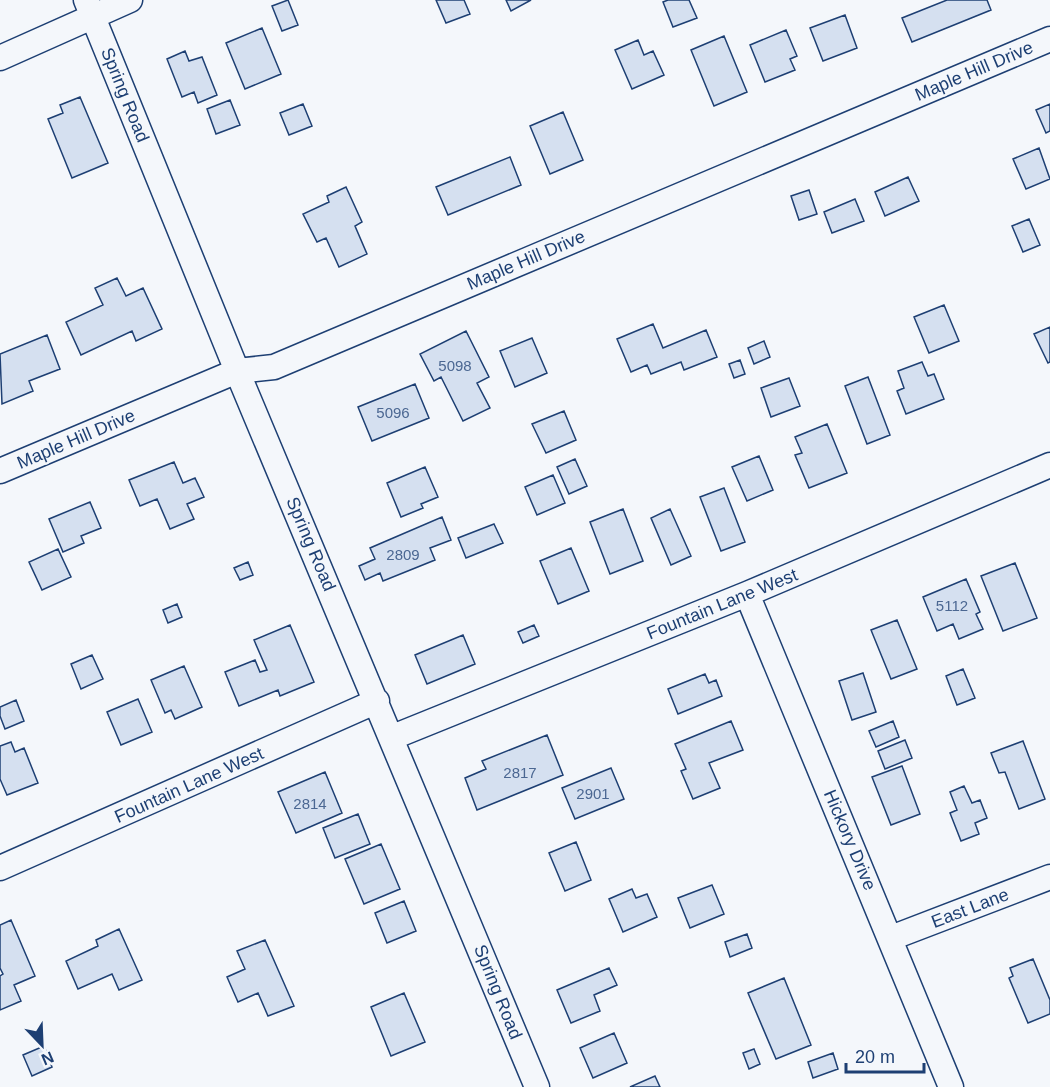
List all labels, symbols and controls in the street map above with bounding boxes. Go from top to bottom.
street label: Maple Hill Drive [912,37,1036,105]
street label: Spring Road [97,45,153,145]
street label: Maple Hill Drive [464,226,588,294]
house number: 5098 [438,357,472,374]
house number: 5096 [376,404,410,421]
street label: Maple Hill Drive [14,405,138,473]
street label: Spring Road [282,494,340,594]
house number: 2809 [386,546,420,563]
street label: Fountain Lane West [644,565,800,643]
house number: 5112 [936,597,968,614]
street label: Fountain Lane West [111,743,267,827]
house number: 2817 [503,764,537,781]
house number: 2901 [576,785,610,802]
street label: Hickory Drive [820,787,880,893]
house number: 2814 [293,795,327,812]
street label: East Lane [929,884,1011,932]
street label: Spring Road [470,942,526,1042]
north arrow [12,1015,72,1075]
scale bar [846,1036,924,1074]
text: 20 m [855,1047,895,1067]
text: N [39,1048,56,1068]

